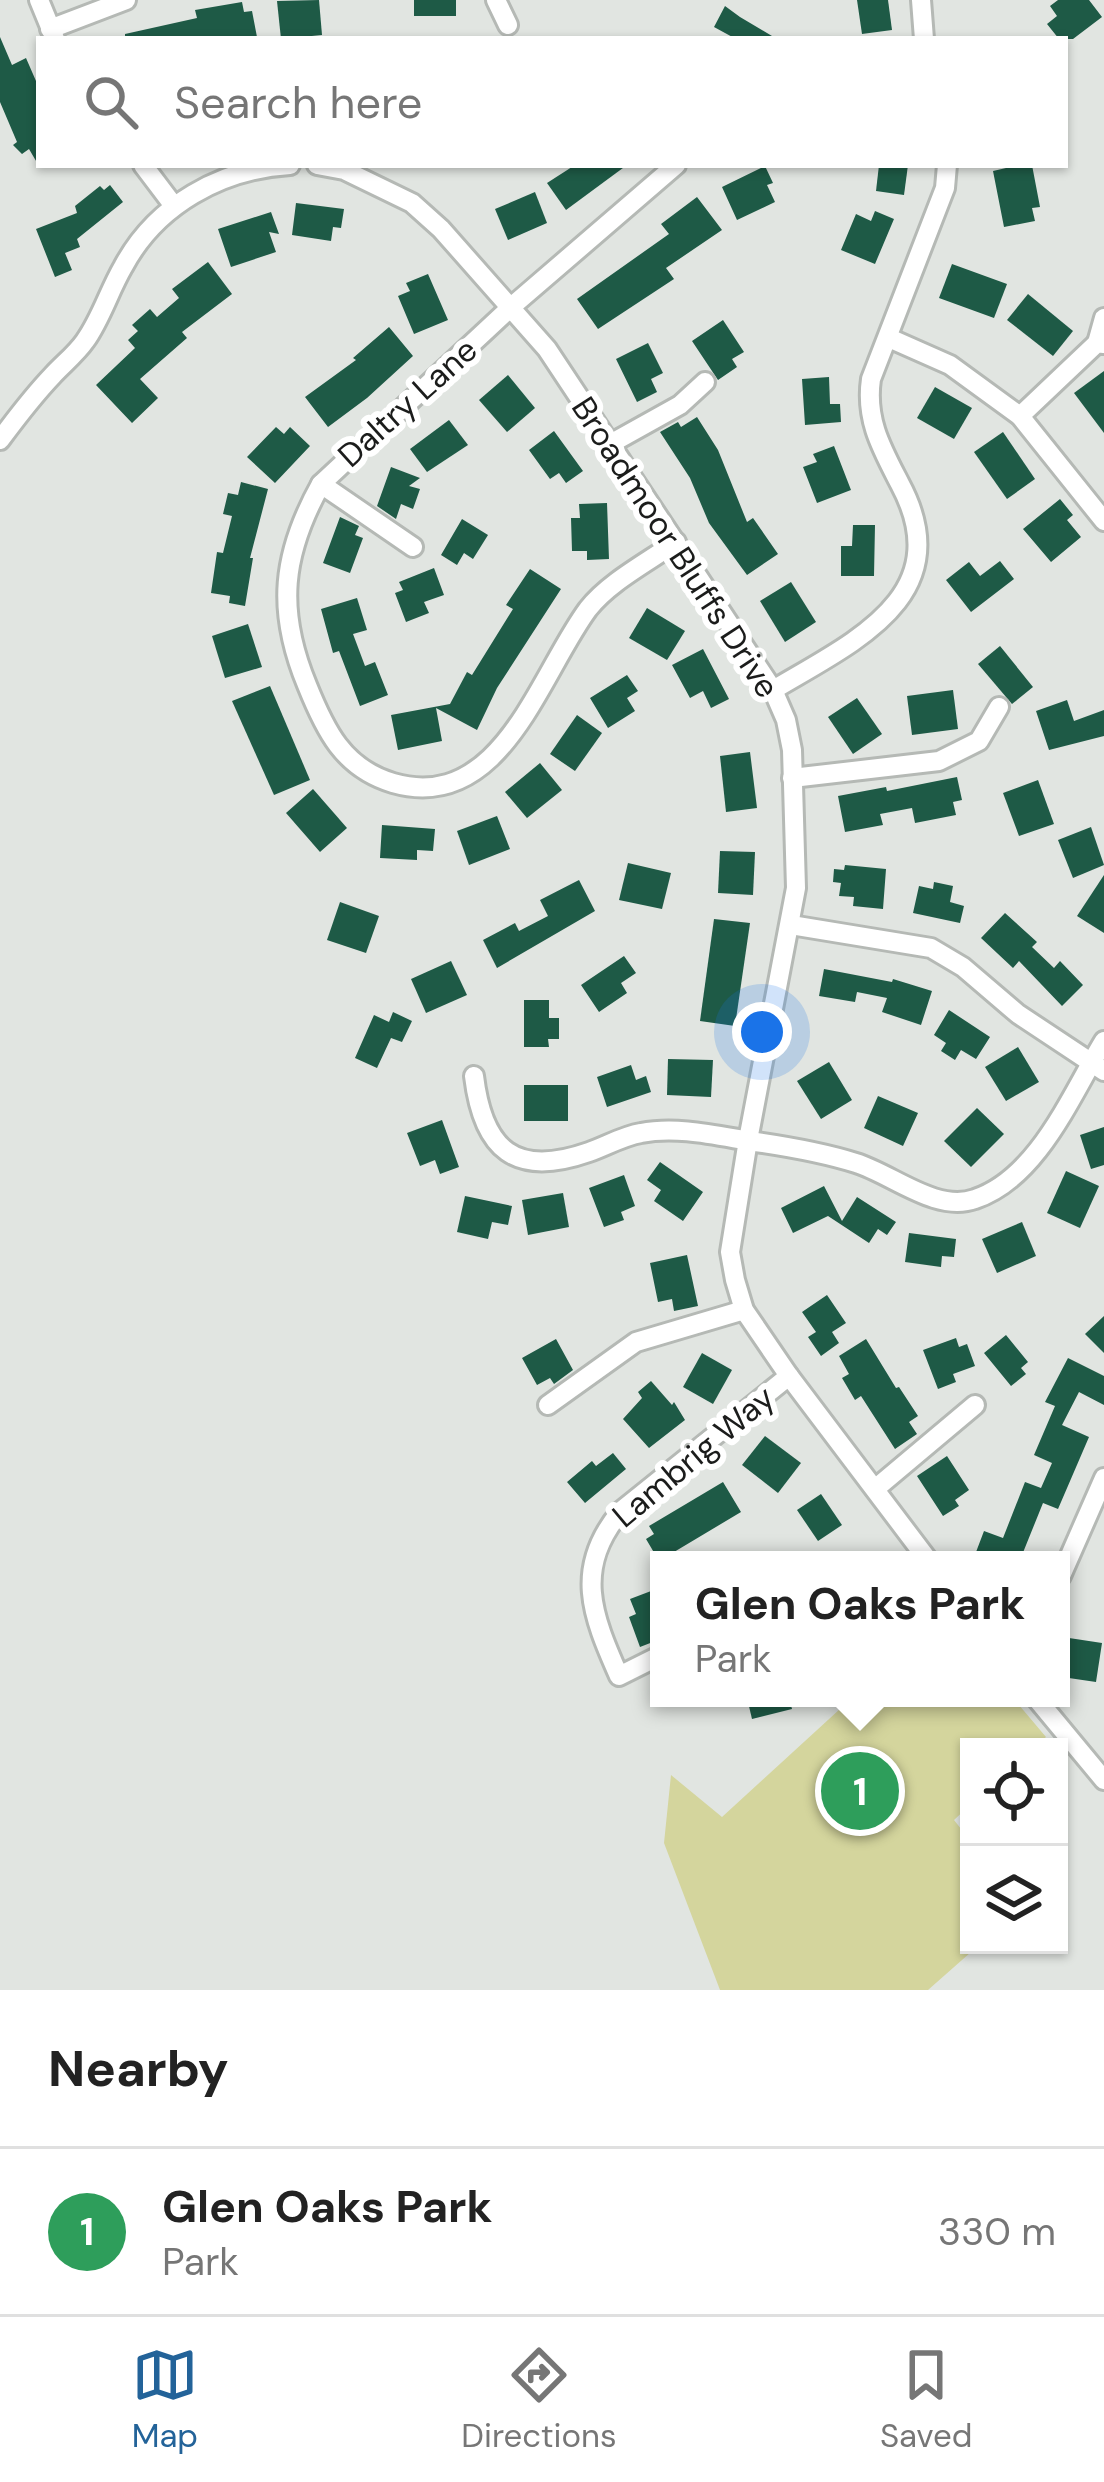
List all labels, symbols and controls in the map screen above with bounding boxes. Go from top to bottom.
search box [36,36,1068,168]
icon: search [78,69,144,135]
text: Search here [174,73,422,132]
street label: Daltry Lane [329,328,486,476]
street label: Broadmoor Bluffs Drive [562,389,789,706]
your location [732,1002,792,1062]
street label: Lambrig Way [603,1376,783,1537]
popup [650,1551,1070,1707]
text: Glen Oaks Park [695,1574,1025,1633]
text: Park [695,1633,772,1684]
map controls [960,1738,1068,1954]
button: locate [960,1738,1068,1846]
pin: 1 [821,1746,899,1836]
button: layers [960,1846,1068,1954]
text: Nearby [48,2035,229,2102]
text: Glen Oaks Park [162,2177,493,2236]
text: 1 [80,2206,94,2257]
text: 330 m [938,2206,1056,2257]
text: Park [162,2236,239,2287]
tab: Map [132,2342,198,2457]
tab: Directions [461,2342,617,2457]
tab: Saved [880,2342,972,2457]

